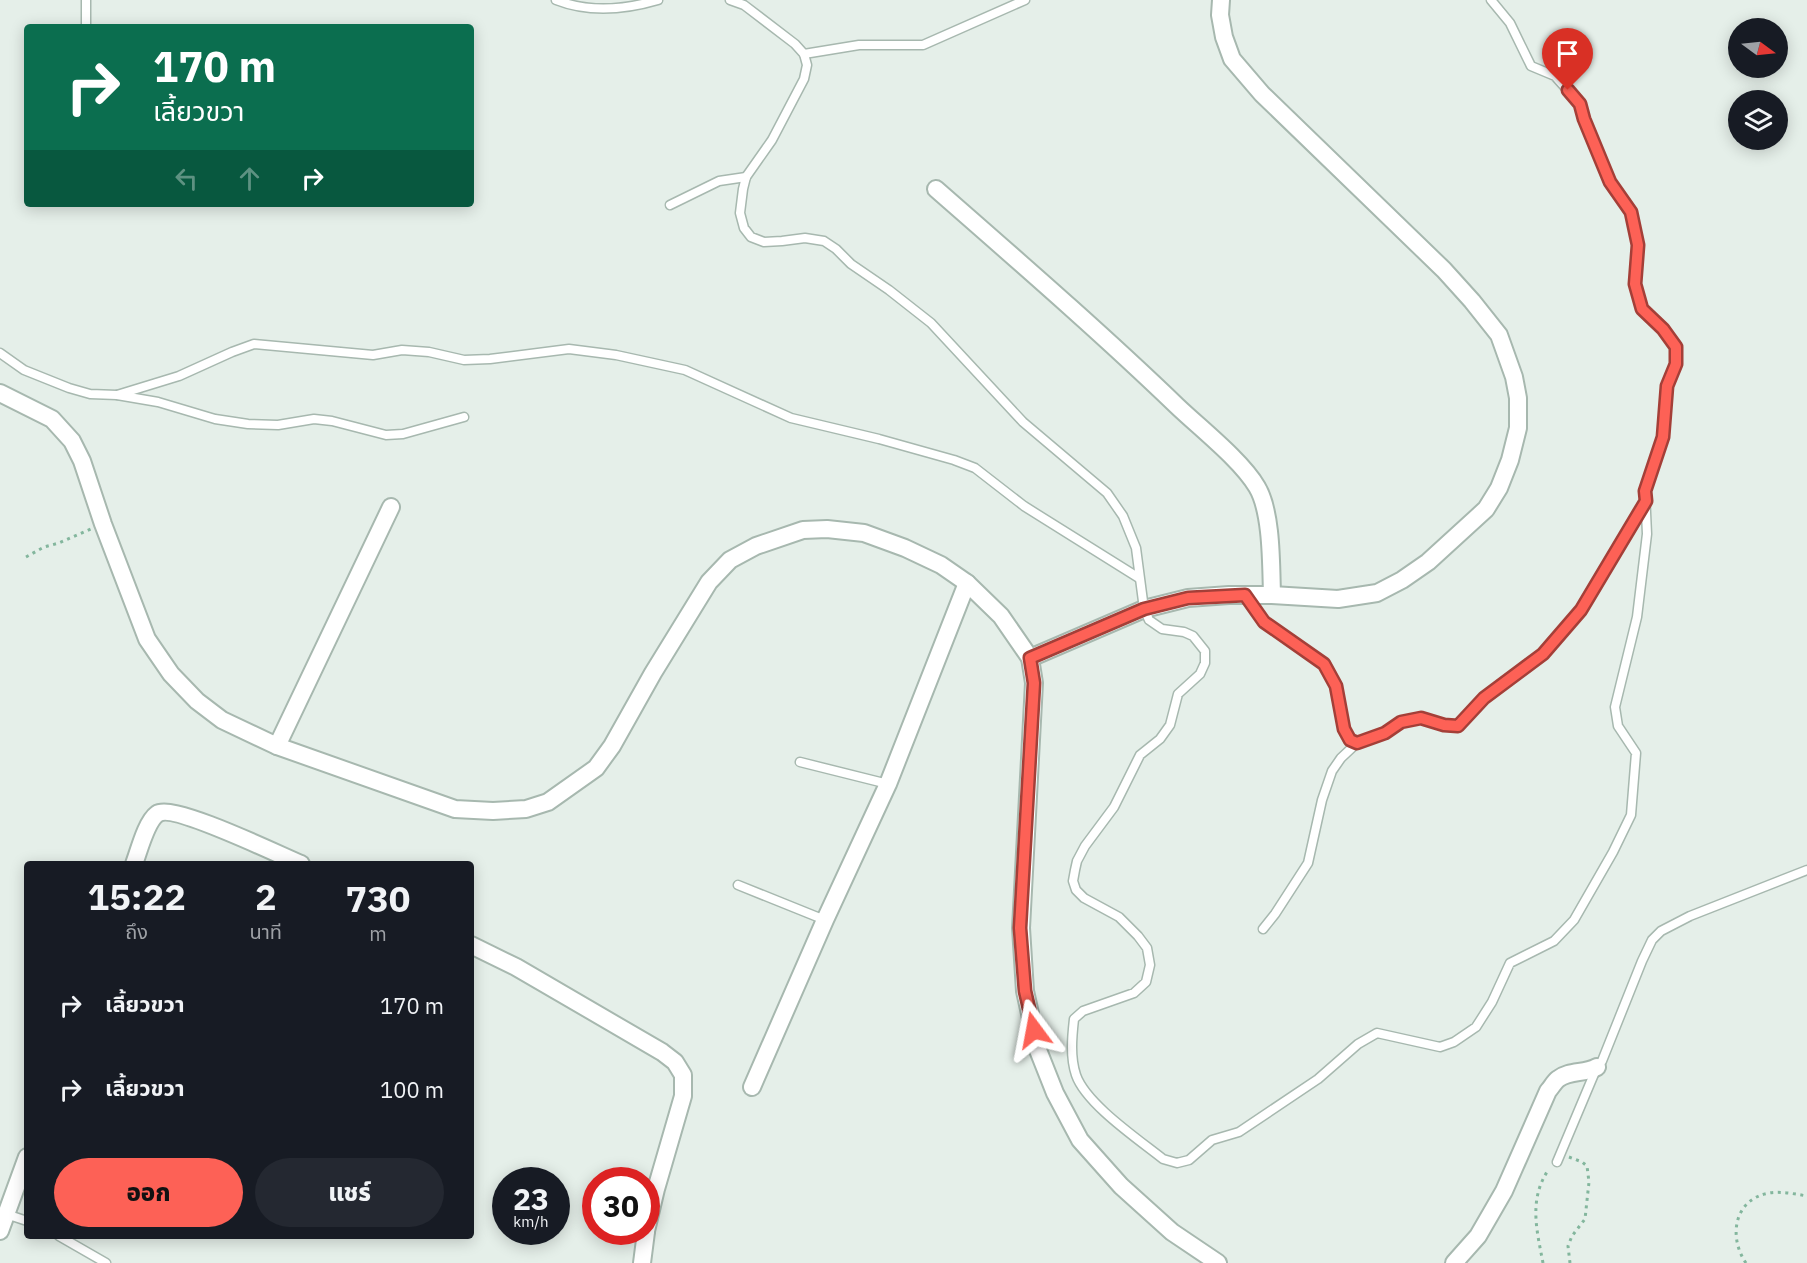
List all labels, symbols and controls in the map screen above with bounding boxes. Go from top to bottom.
north arrow [1728,18,1788,78]
map controls [1728,18,1788,150]
pin [1542,28,1593,90]
icon: arrive [1551,37,1584,70]
text: 170 m [153,39,276,94]
icon: right [54,48,132,126]
button: layers [1728,90,1788,150]
text: เลี้ยวขวา [153,93,244,128]
icon: left [170,162,203,195]
icon: ahead [233,162,266,195]
icon: right [296,162,329,195]
text: 15:22 [88,873,186,920]
text: 2 [255,873,277,920]
text: 730 [346,875,410,922]
text: ถึง [125,918,148,945]
text: นาที [249,918,282,945]
text: m [369,920,387,947]
icon: right [54,989,87,1022]
text: เลี้ยวขวา [105,989,185,1018]
text: 170 m [380,991,444,1020]
position arrow [1002,998,1066,1062]
icon: right [54,1073,87,1106]
text: เลี้ยวขวา [105,1073,185,1102]
text: 100 m [380,1075,444,1104]
button: ออก [54,1158,243,1227]
button: แชร์ [255,1158,444,1227]
speed limit sign: 30 [582,1167,660,1245]
text: 23 [513,1179,549,1218]
text: km/h [513,1212,549,1231]

